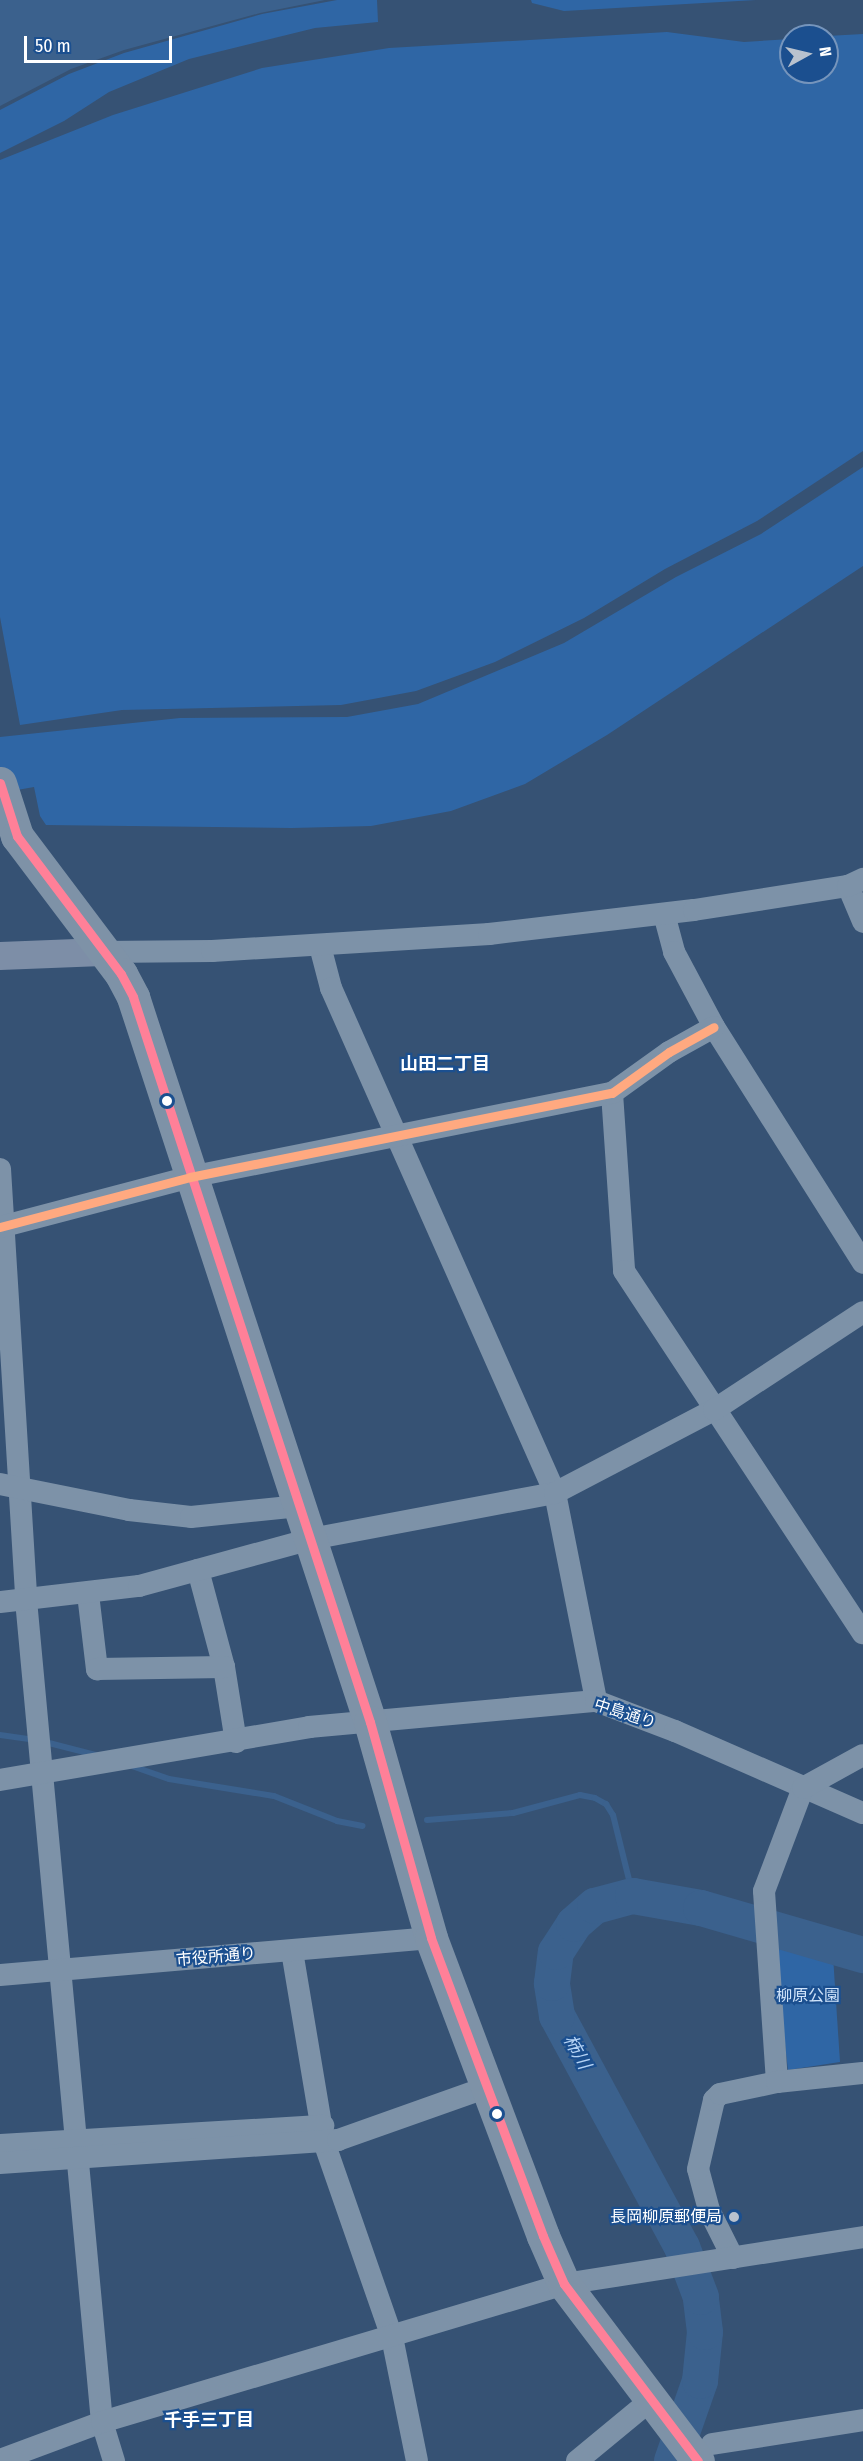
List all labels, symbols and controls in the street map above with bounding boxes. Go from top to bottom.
scale bar [27,24,176,62]
north arrow [779,24,839,84]
text: 50 m [35,35,71,57]
text: N [815,46,835,58]
district label: 山田二丁目 [400,1053,490,1075]
unlabelled marker [161,1095,173,1107]
street label: 中島通り [592,1695,658,1733]
street label: 市役所通り [175,1944,257,1970]
park label: 柳原公園 [776,1986,840,2006]
water label: 柿川 [559,2031,595,2073]
unlabelled marker [491,2108,503,2120]
place label: 長岡柳原郵便局 [610,2207,722,2227]
marker: 長岡柳原郵便局 [727,2210,741,2224]
district label: 千手三丁目 [164,2409,254,2431]

